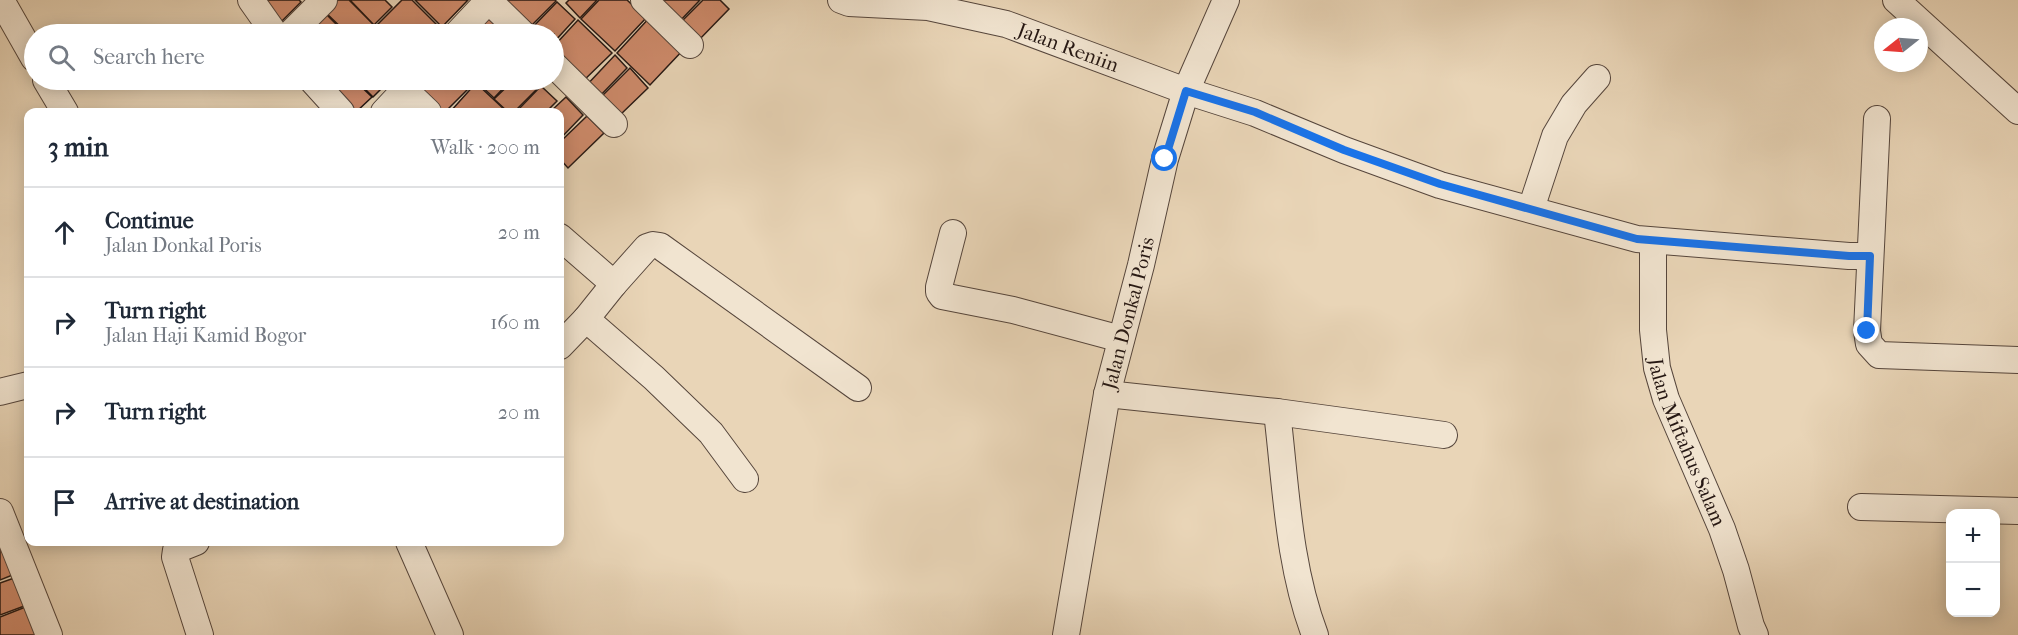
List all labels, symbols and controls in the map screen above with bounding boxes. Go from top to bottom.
street label: Jalan Reniin [1012,18,1122,77]
north arrow [1874,18,1928,72]
search box [24,24,564,90]
icon: search [45,41,78,74]
text: Search here [93,44,205,70]
text: 3 min [48,132,109,163]
text: Walk · 200 m [431,136,540,159]
route start [1151,145,1177,171]
text: Continue [105,208,194,234]
icon: ahead [48,216,81,249]
text: 20 m [498,221,540,244]
text: Jalan Donkal Poris [105,234,262,257]
street label: Jalan Donkal Poris [1097,235,1159,394]
text: Turn right [105,298,206,324]
icon: right [48,306,81,339]
text: 160 m [490,311,540,334]
route end [1853,317,1879,343]
text: Jalan Haji Kamid Bogor [105,324,306,347]
street label: Jalan Miftahus Salam [1644,355,1731,530]
icon: right [48,396,81,429]
text: Turn right [105,399,206,425]
text: 20 m [498,401,540,424]
icon: arrive [48,486,81,519]
text: Arrive at destination [105,489,299,515]
map controls [1946,509,2000,617]
button: + [1946,509,2000,563]
button: − [1946,563,2000,617]

